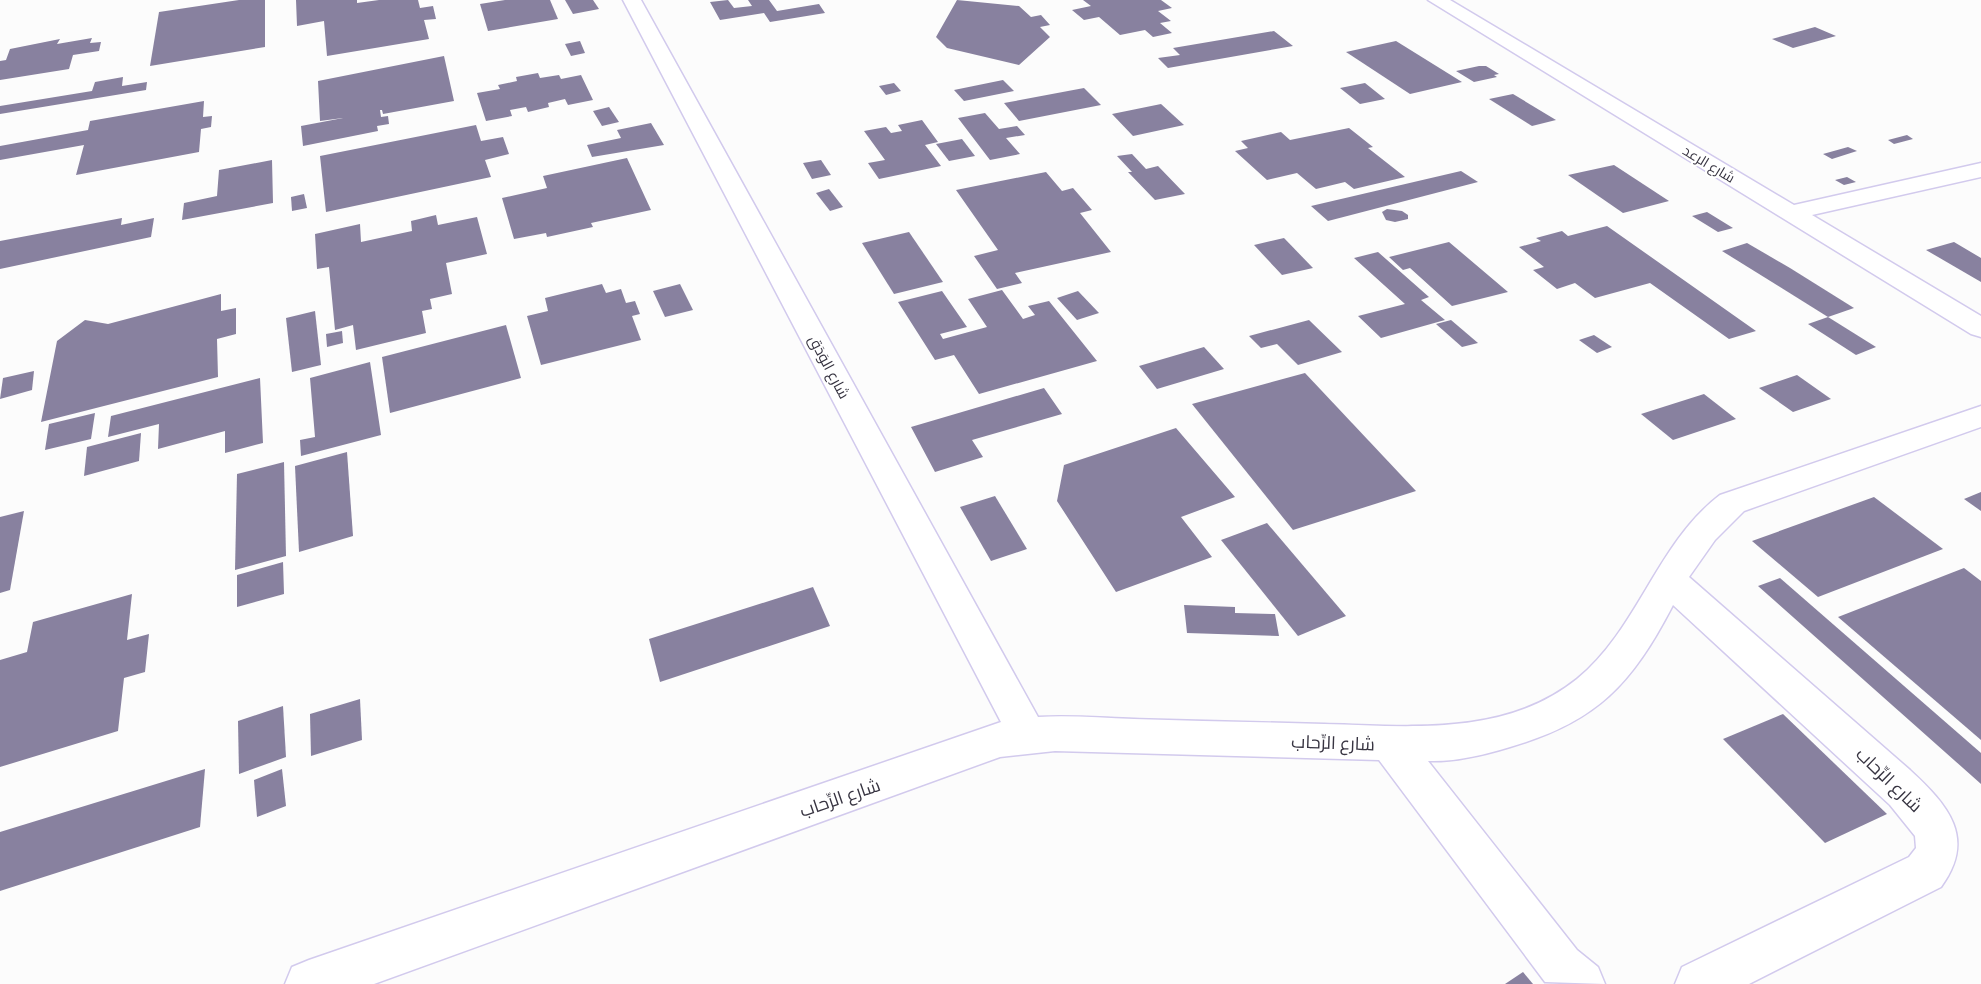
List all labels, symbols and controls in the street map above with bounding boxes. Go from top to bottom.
street label: شارع الرعد [1680,142,1738,187]
street label: شارع الوَدَق [803,332,853,403]
street label: شارع الرِّحاب [1291,731,1375,756]
street label: شارع الرِّحاب [1851,743,1927,818]
street label: شارع الرِّحاب [797,774,883,823]

